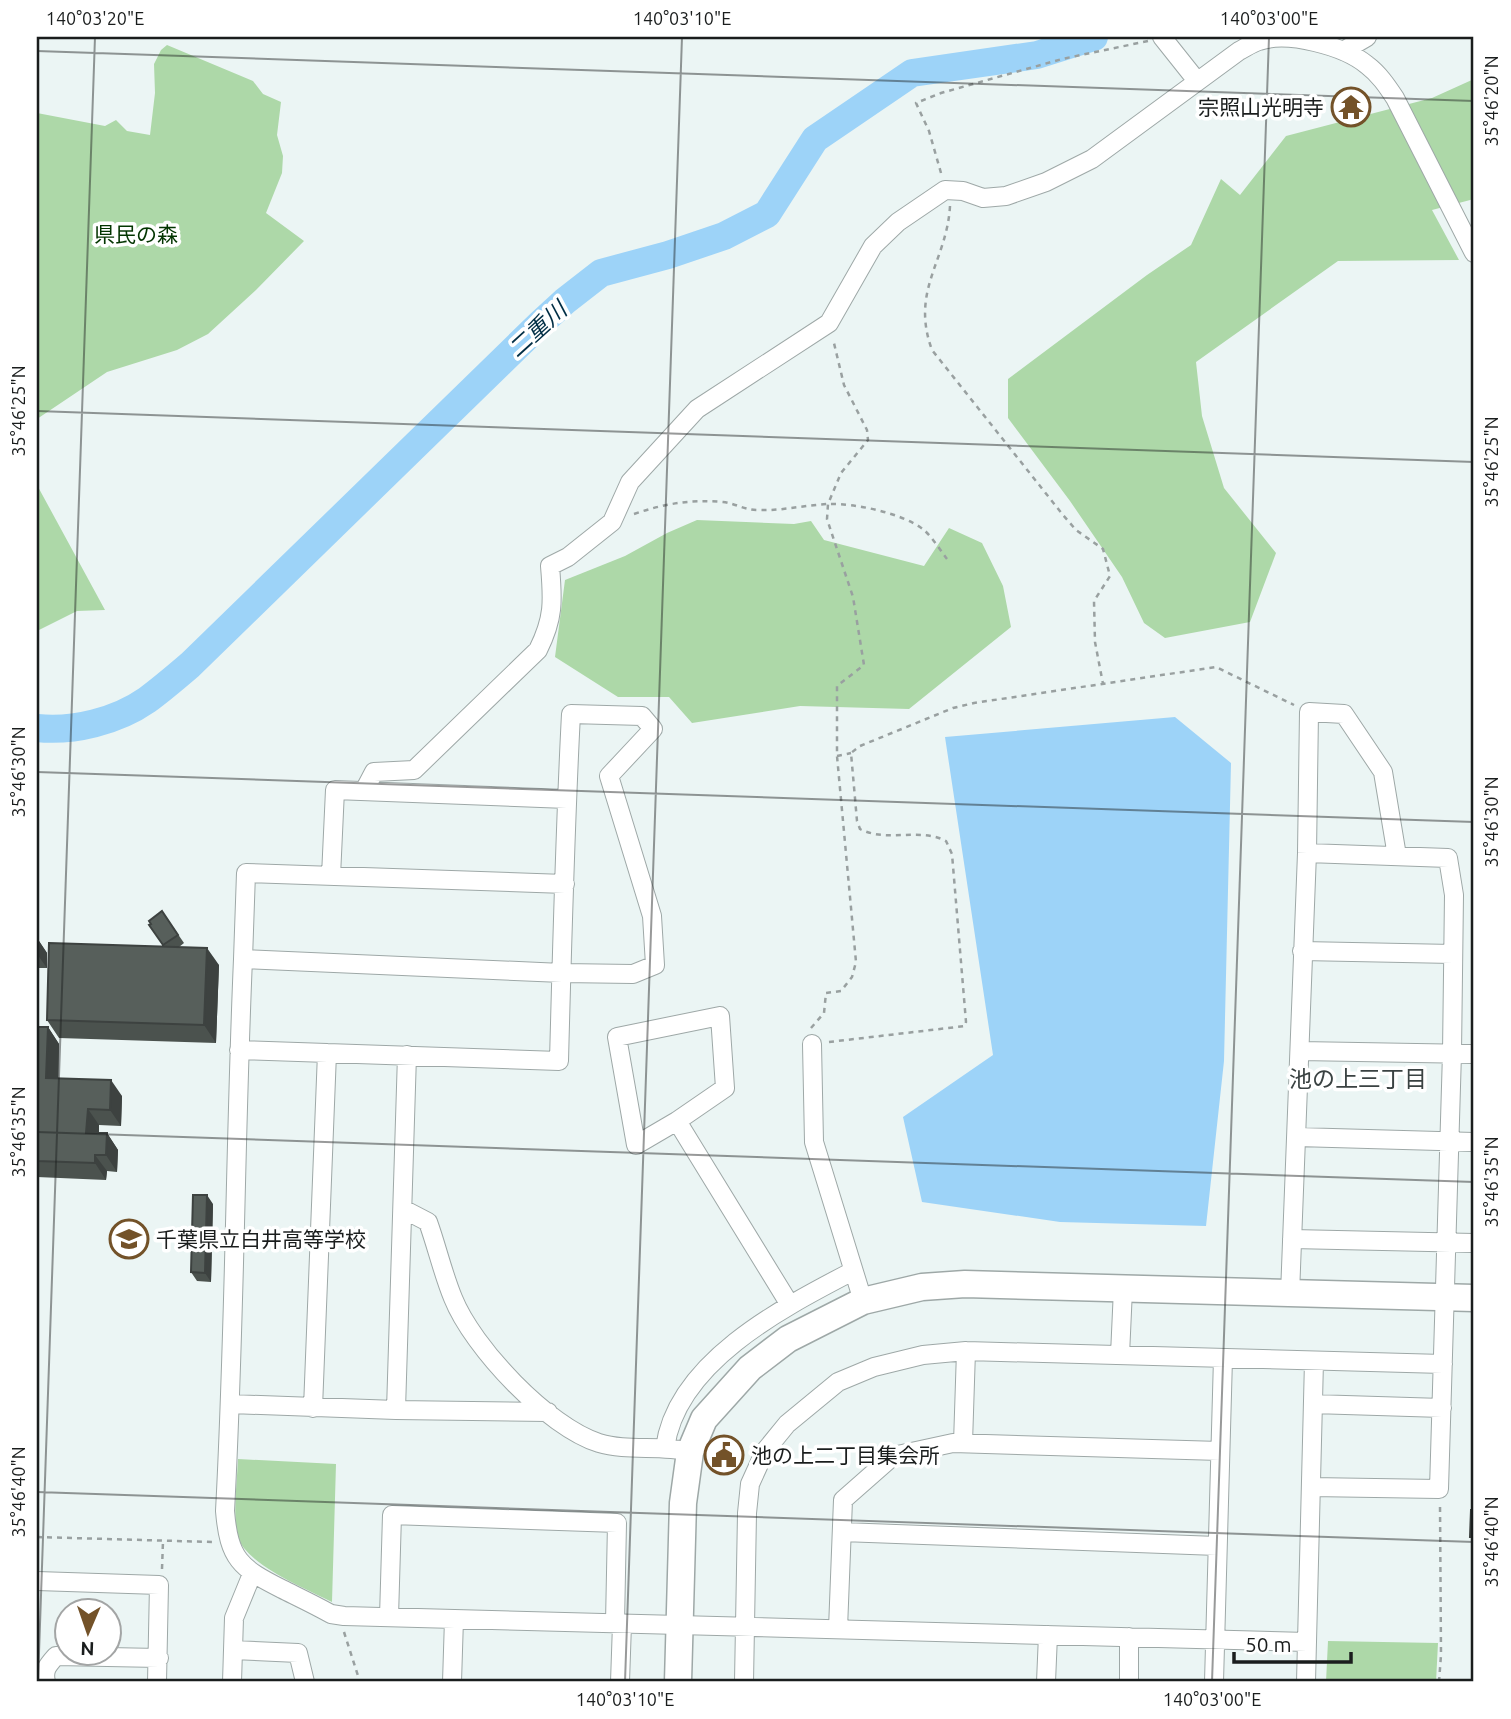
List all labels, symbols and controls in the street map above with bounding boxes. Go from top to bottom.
text: 140°03'20"E [46,8,144,28]
text: 140°03'10"E [633,8,731,28]
text: 140°03'00"E [1220,8,1318,28]
text: 35°46'20"N [1481,55,1501,147]
temple icon: 宗照山光明寺 [1330,86,1372,128]
place label: 宗照山光明寺 [1198,95,1324,119]
park label: 県民の森 [94,222,178,246]
water label: 二重川 [503,295,573,361]
text: 35°46'25"N [8,365,28,457]
text: 35°46'25"N [1481,416,1501,508]
text: 35°46'30"N [8,726,28,818]
text: 35°46'30"N [1481,776,1501,868]
district label: 池の上三丁目 [1289,1066,1427,1091]
text: 35°46'35"N [8,1086,28,1178]
text: 35°46'35"N [1481,1136,1501,1228]
school or university icon: 千葉県立白井高等学校 [108,1218,150,1260]
place label: 千葉県立白井高等学校 [156,1227,366,1251]
public building icon: 池の上二丁目集会所 [703,1434,745,1476]
place label: 池の上二丁目集会所 [751,1443,940,1467]
text: 35°46'40"N [8,1446,28,1538]
text: 35°46'40"N [1481,1496,1501,1588]
north arrow [52,1596,122,1666]
scale bar [1234,1621,1352,1665]
text: 50 m [1245,1632,1292,1656]
text: N [80,1638,95,1660]
text: 140°03'10"E [576,1689,674,1709]
text: 140°03'00"E [1163,1689,1261,1709]

